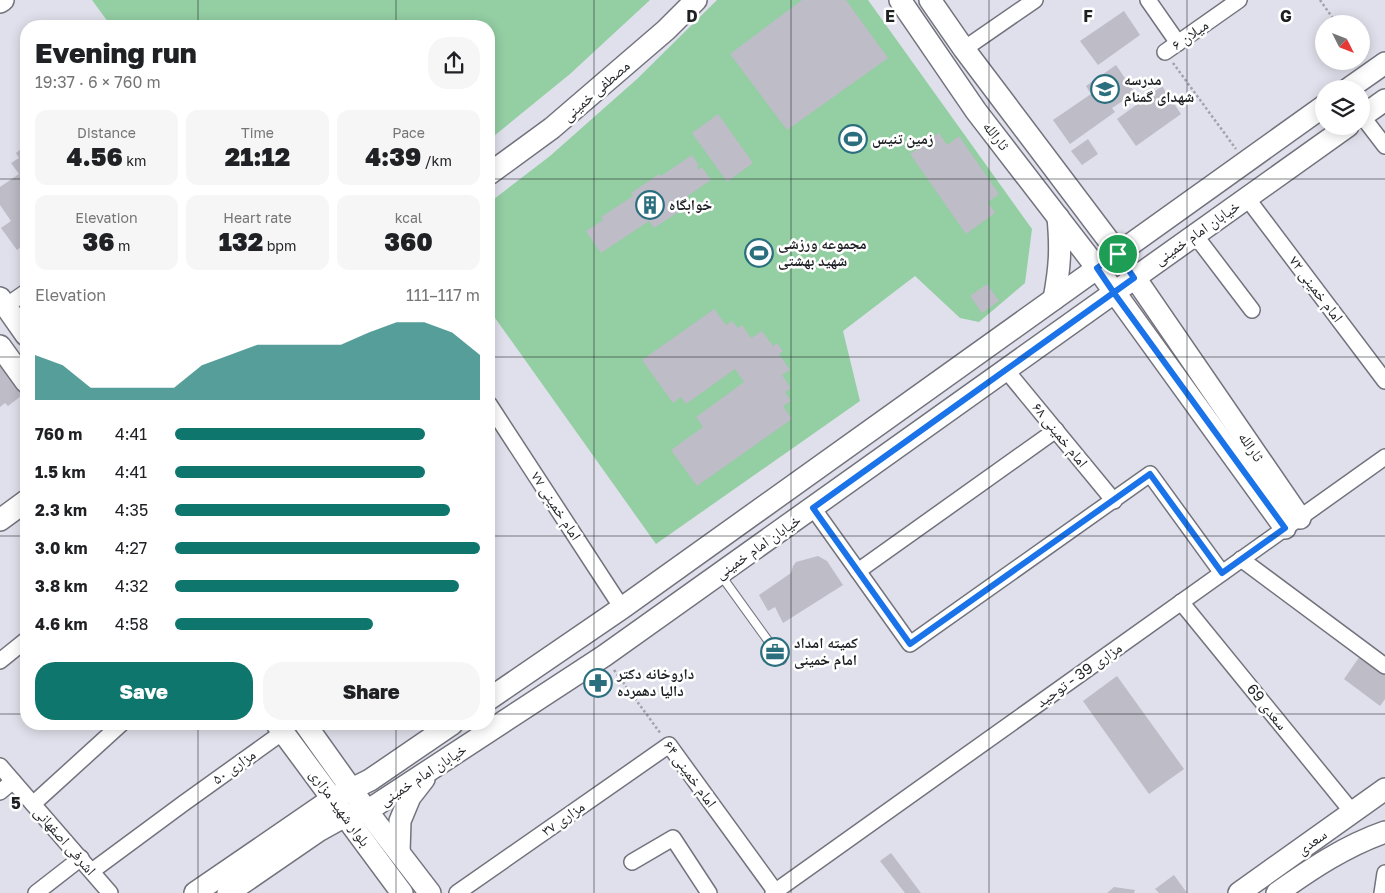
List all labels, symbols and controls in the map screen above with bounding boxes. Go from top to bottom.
text: D [686,6,698,26]
text: E [885,6,895,26]
text: F [1083,6,1093,26]
text: G [1280,6,1292,26]
street label: میلان ۶ [1168,15,1213,55]
north arrow [1315,15,1370,70]
map controls [1315,15,1370,135]
text: Evening run [35,36,197,69]
button: share [428,37,480,89]
street label: مصطفی خمینی [558,56,634,126]
place label: مدرسه شهدای گمنام [1124,70,1194,107]
text: 19:37 · 6 × 760 m [35,72,161,92]
school or university icon: مدرسه شهدای گمنام [1090,74,1120,104]
button: layers [1315,80,1370,135]
street label: ثارالله [979,117,1014,154]
text: Distance [77,124,136,141]
text: Time [241,124,274,141]
text: Pace [392,124,425,141]
sports icon: زمین تنیس [838,124,868,154]
place label: زمین تنیس [872,129,934,148]
text: 4.56 [67,141,123,172]
text: 21:12 [225,141,290,172]
text: 4:39 [365,141,421,172]
text: km [123,152,146,169]
text: /km [421,152,452,169]
building icon: خوابگاه [635,190,665,220]
place label: خوابگاه [669,195,712,214]
street label: خیابان امام خمینی [1150,196,1244,270]
text: Elevation [75,209,138,226]
text: Heart rate [223,209,292,226]
text: kcal [395,209,422,226]
text: 36 [83,226,115,257]
text: 132 [219,226,263,257]
text: 360 [384,226,433,257]
pin [1097,233,1139,275]
place label: مجموعه ورزشی شهید بهشتی [778,234,867,270]
text: m [115,237,130,254]
text: bpm [263,237,296,254]
sports icon: مجموعه ورزشی شهید بهشتی [744,238,774,268]
icon: arrive [1104,240,1132,268]
street label: امام خمینی ۷۲ [1284,252,1348,326]
text: Elevation [35,285,106,305]
text: 111–117 m [406,285,480,305]
street label: امام خمینی ۶۸ [1028,398,1092,472]
text: 760 m [35,424,82,444]
text: 4:41 [115,424,147,444]
street label: ثارالله [1234,428,1268,465]
text: 1.5 km [35,462,85,482]
text: 4:41 [115,462,147,482]
street label: امام خمینی ۷۷ [526,468,586,544]
text: 2.3 km [35,500,87,520]
text: 4:35 [115,500,148,520]
street label: خیابان امام خمینی [711,510,805,584]
text: 3.0 km [35,538,88,558]
text: 4:27 [115,538,147,558]
text: 3.8 km [35,576,87,596]
text: 4:32 [115,576,148,596]
text: 4.6 km [35,614,88,634]
text: 4:58 [115,614,149,634]
place label: کمیته امداد امام خمینی [794,633,858,670]
office icon: کمیته امداد امام خمینی [760,637,790,667]
street label: مزاری 39 - توحید [1032,638,1126,712]
button: Save [35,662,253,720]
button: Share [263,662,480,720]
place label: داروخانه دکتر دالیا دهمرده [616,664,694,699]
pharmacy icon: داروخانه دکتر دالیا دهمرده [583,668,613,698]
street label: سعدی 69 [1242,680,1292,735]
street label: امام خمینی ۶۴ [659,736,721,812]
street label: خیابان امام خمینی [375,739,471,811]
street label: مزاری ۵۰ [208,745,260,789]
street label: بلوار شهید مزاری [305,765,375,851]
text: 5 [11,793,21,813]
street label: مزاری ۳۷ [537,797,589,841]
street label: اشرفی اصفهانی [30,802,100,880]
street label: سعدی [1293,824,1331,860]

